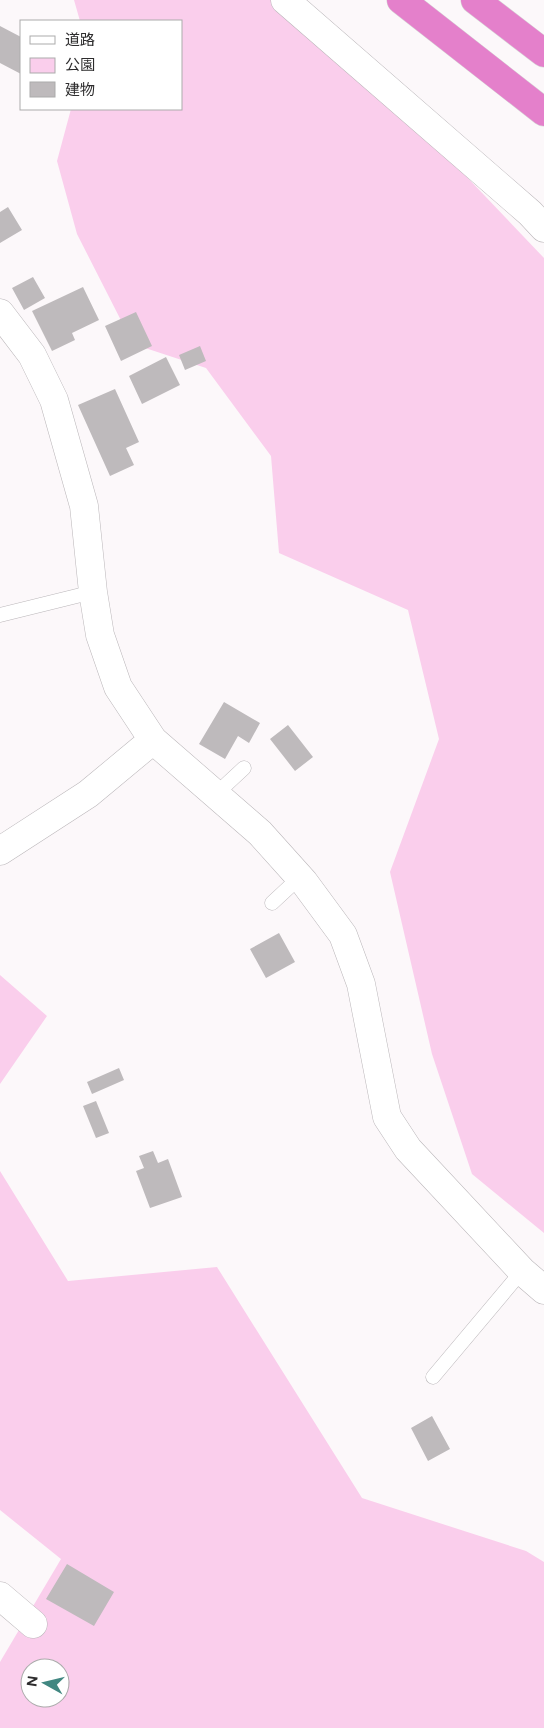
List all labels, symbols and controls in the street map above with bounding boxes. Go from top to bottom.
legend [20,20,182,110]
text: 道路 [65,31,95,49]
text: 公園 [65,56,95,74]
text: 建物 [65,81,95,99]
north arrow [20,1658,70,1708]
text: N [23,1675,42,1688]

